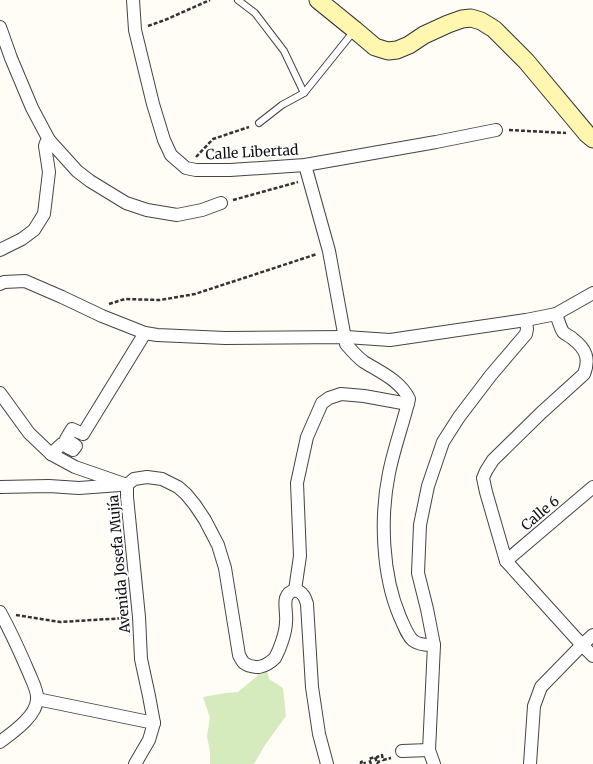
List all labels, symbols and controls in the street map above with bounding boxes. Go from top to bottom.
street label: Calle Libertad [205,141,299,163]
street label: Calle 6 [517,492,563,534]
street label: Avenida Josefa Mujía [104,494,134,635]

